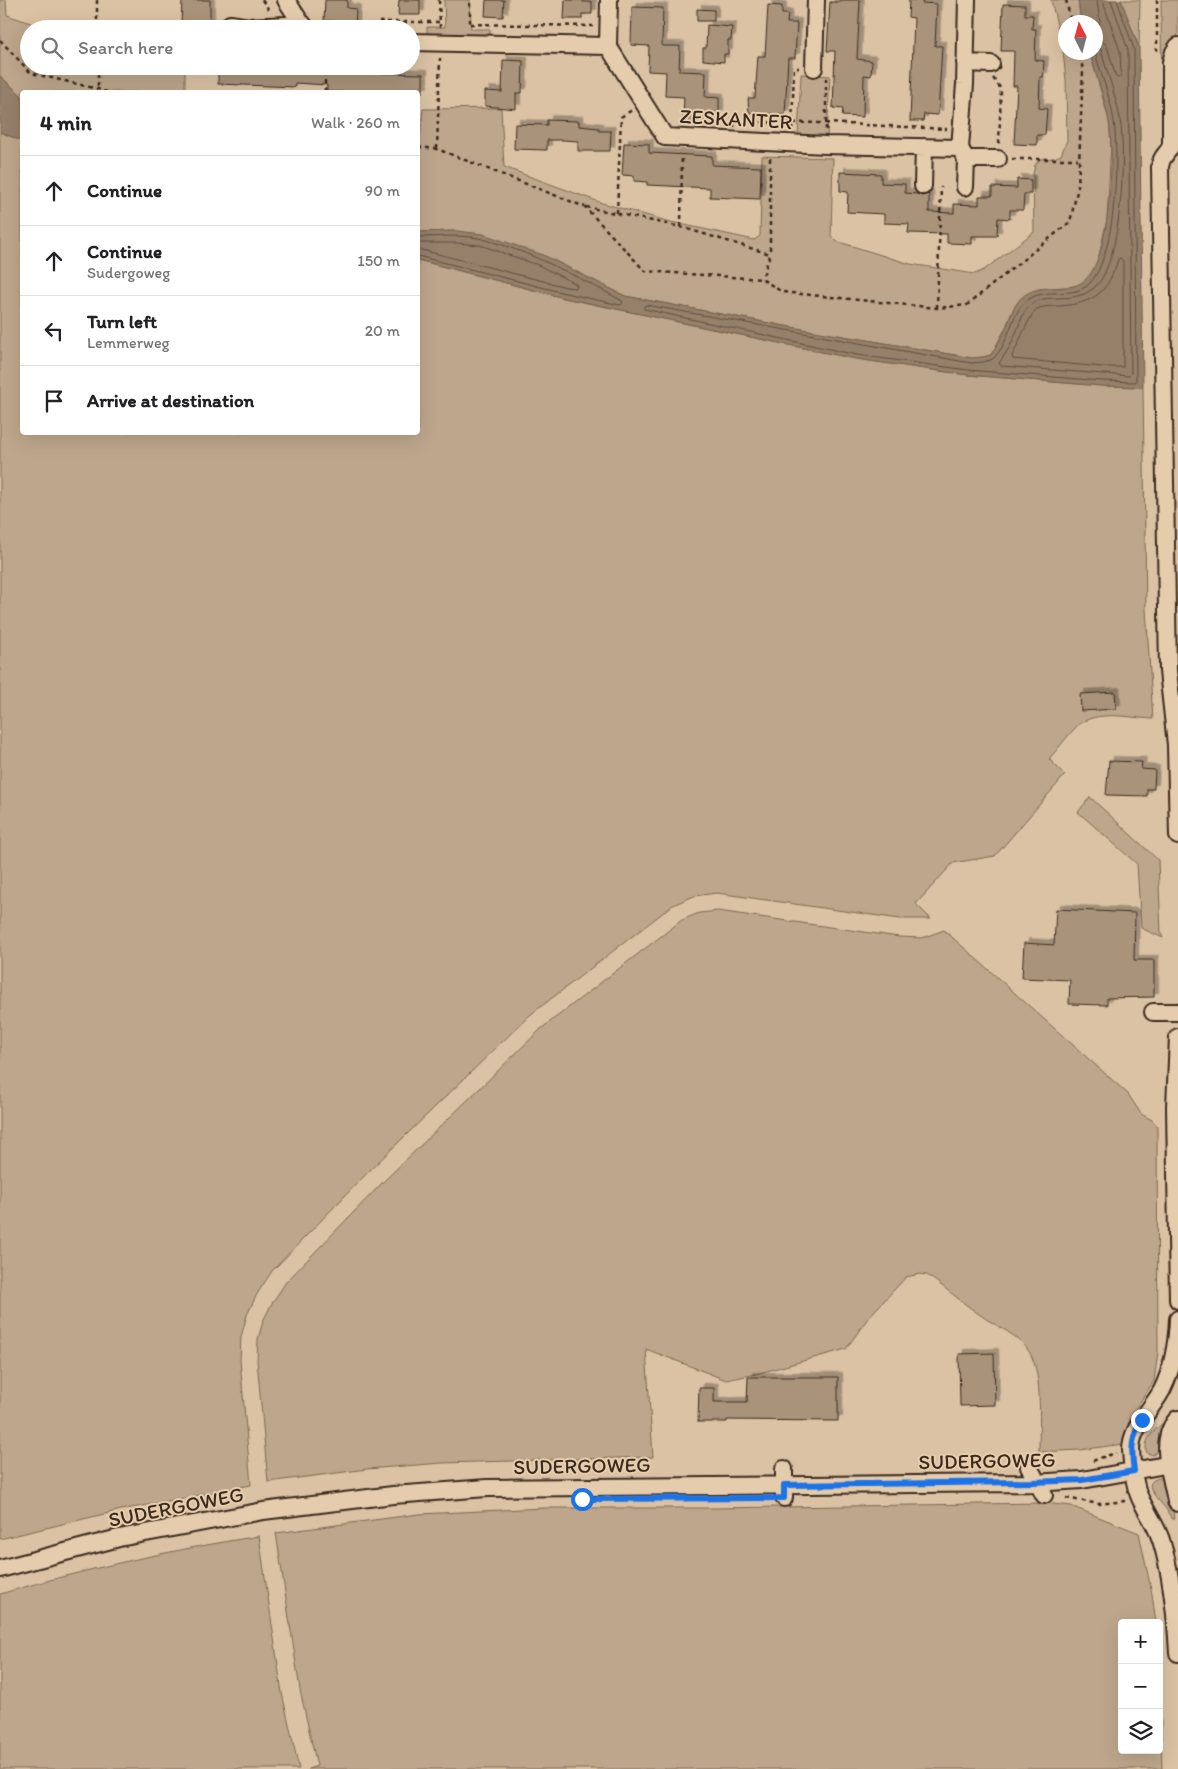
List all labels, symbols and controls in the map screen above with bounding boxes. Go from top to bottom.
north arrow [1058,15,1103,60]
search box [20,20,420,75]
icon: search [38,34,66,62]
text: Search here [78,36,173,59]
street label: ZESKANTER [679,103,793,134]
text: 4 min [40,110,92,135]
text: Walk · 260 m [311,113,400,132]
icon: ahead [40,177,68,205]
text: Continue [87,179,162,202]
text: 90 m [365,181,400,200]
text: Continue [87,240,162,263]
icon: ahead [40,247,68,275]
text: 150 m [357,251,400,270]
text: Sudergoweg [87,263,170,282]
text: Turn left [87,310,157,333]
icon: left [40,317,68,345]
text: 20 m [365,321,400,340]
text: Lemmerweg [87,333,170,352]
icon: arrive [40,387,68,415]
text: Arrive at destination [87,389,254,412]
route end [1131,1409,1154,1432]
street label: SUDERGOWEG [918,1447,1056,1474]
street label: SUDERGOWEG [513,1452,651,1479]
street label: SUDERGOWEG [106,1481,246,1532]
route start [571,1488,594,1511]
map controls [1118,1619,1163,1754]
button: + [1118,1619,1163,1664]
button: − [1118,1664,1163,1709]
button: layers [1118,1709,1163,1754]

